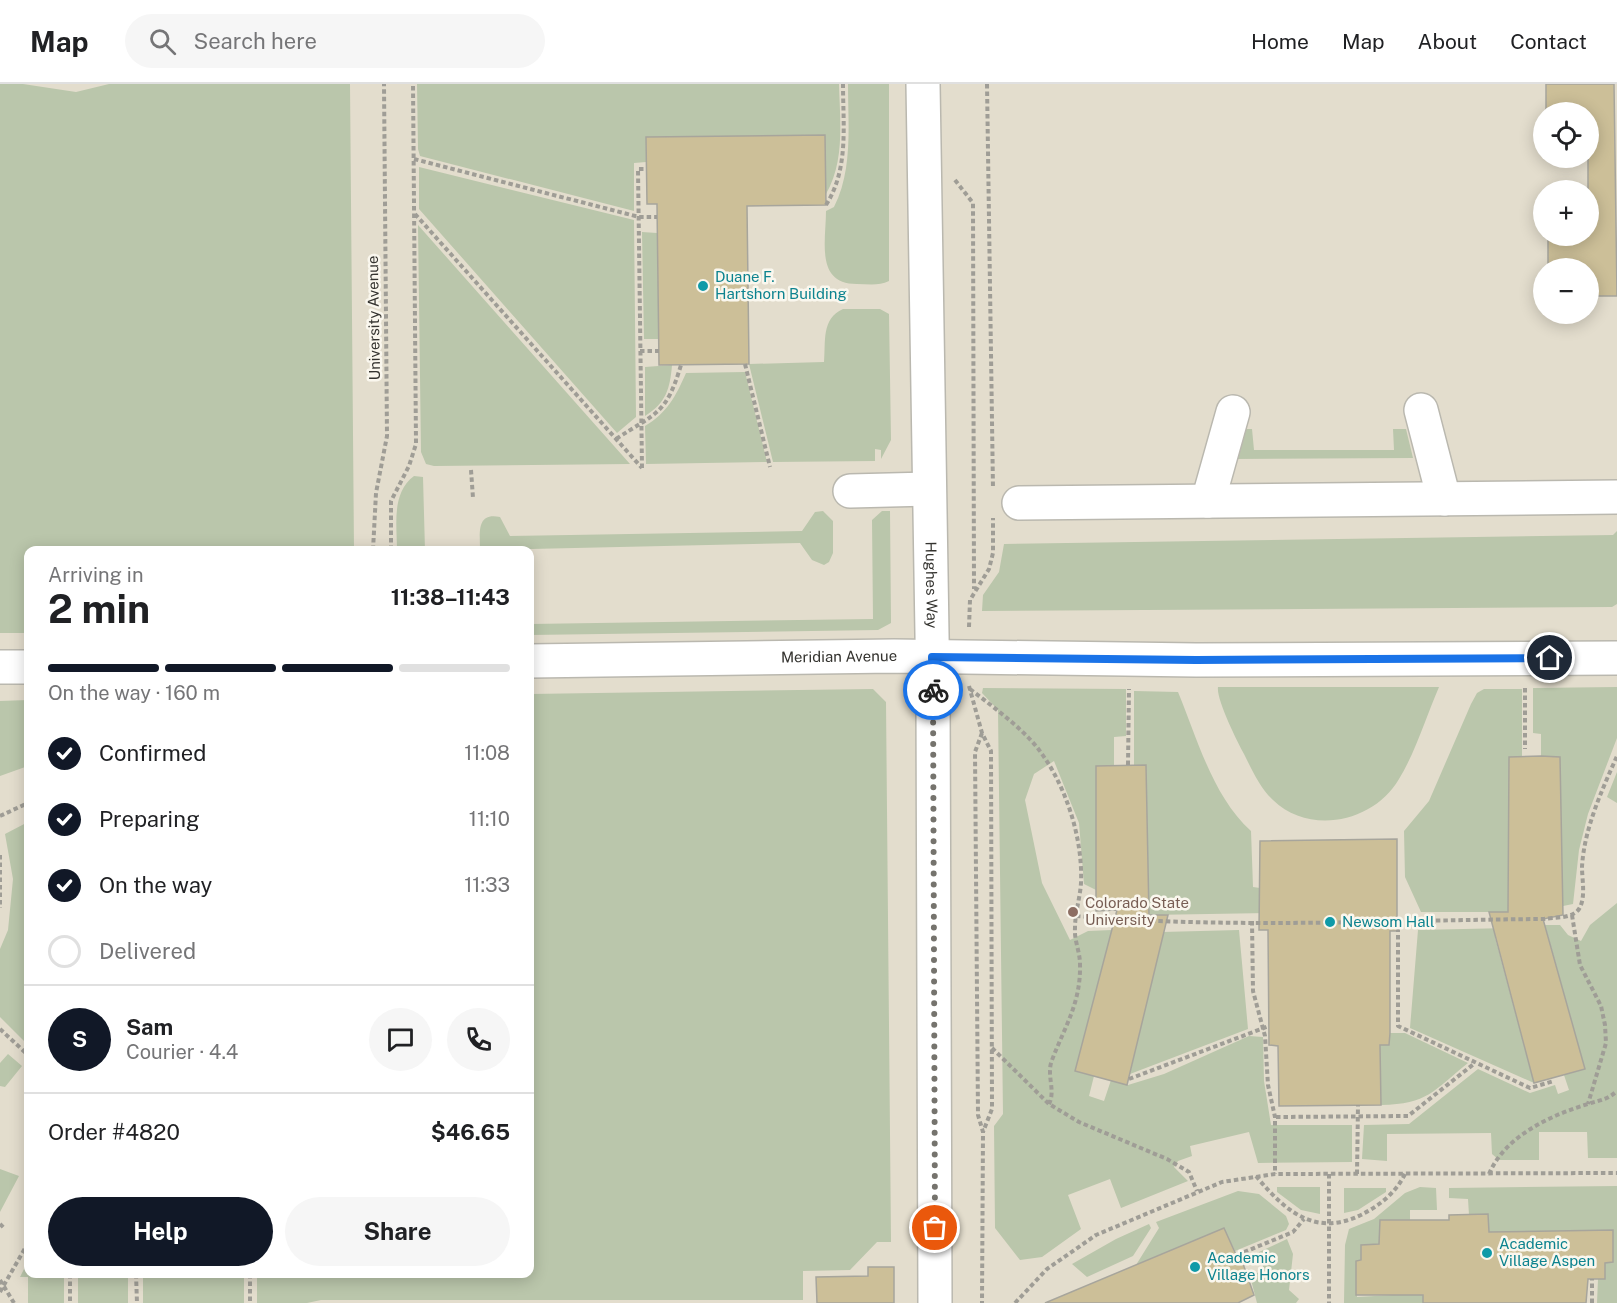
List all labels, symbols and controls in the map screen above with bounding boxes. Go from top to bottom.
search box [125,14,545,68]
text: Map [30,25,89,58]
icon: search [146,25,179,58]
text: Search here [194,28,317,54]
text: Home [1251,29,1309,54]
text: Map [1342,29,1385,54]
text: About [1418,29,1477,54]
text: Contact [1510,29,1587,54]
map controls [1533,102,1599,324]
button: locate [1533,102,1599,168]
button: + [1533,180,1599,246]
street label: University Avenue [364,255,383,381]
button: − [1533,258,1599,324]
place label: Duane F. Hartshorn Building [715,268,847,302]
marker: Duane F. Hartshorn Building [696,279,710,293]
street label: Hughes Way [922,541,941,629]
text: Arriving in [48,563,143,587]
text: 11:38–11:43 [391,584,510,610]
text: 2 min [48,586,150,632]
pin [1524,632,1575,683]
icon: home [1533,641,1566,674]
street label: Meridian Avenue [781,647,897,666]
courier [903,660,963,720]
icon: bike [917,674,950,707]
text: On the way · 160 m [48,681,220,705]
icon: check [48,737,81,770]
text: Confirmed [99,740,206,766]
text: 11:08 [464,741,510,765]
icon: check [48,803,81,836]
text: Preparing [99,806,200,832]
text: 11:10 [469,807,510,831]
icon: check [48,869,81,902]
text: On the way [99,872,212,898]
text: 11:33 [464,873,510,897]
place label: Colorado State University [1085,894,1189,928]
marker: Colorado State University [1066,905,1080,919]
place label: Newsom Hall [1342,913,1434,930]
marker: Newsom Hall [1323,915,1337,929]
text: Delivered [99,938,196,964]
button: chat [369,1008,432,1071]
button: phone [447,1008,510,1071]
text: Sam [126,1014,173,1040]
text: S [72,1026,87,1052]
text: Courier · 4.4 [126,1040,238,1064]
text: Order #4820 [48,1119,180,1145]
text: $46.65 [431,1119,510,1145]
button: Help [48,1197,273,1266]
button: Share [285,1197,510,1266]
pin [909,1202,960,1253]
icon: bag [918,1211,951,1244]
place label: Academic Village Aspen [1499,1235,1595,1269]
marker: Academic Village Aspen [1480,1246,1494,1260]
place label: Academic Village Honors [1207,1249,1310,1283]
marker: Academic Village Honors [1188,1260,1202,1274]

